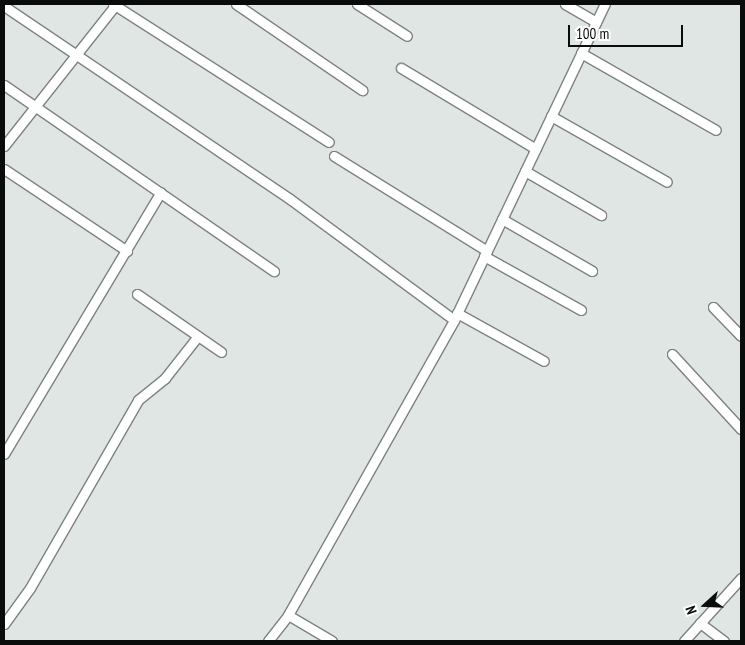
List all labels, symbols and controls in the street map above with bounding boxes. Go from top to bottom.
scale bar [570,15,685,47]
text: 100 m [576,24,609,43]
north arrow [680,580,730,630]
text: N [681,603,701,617]

